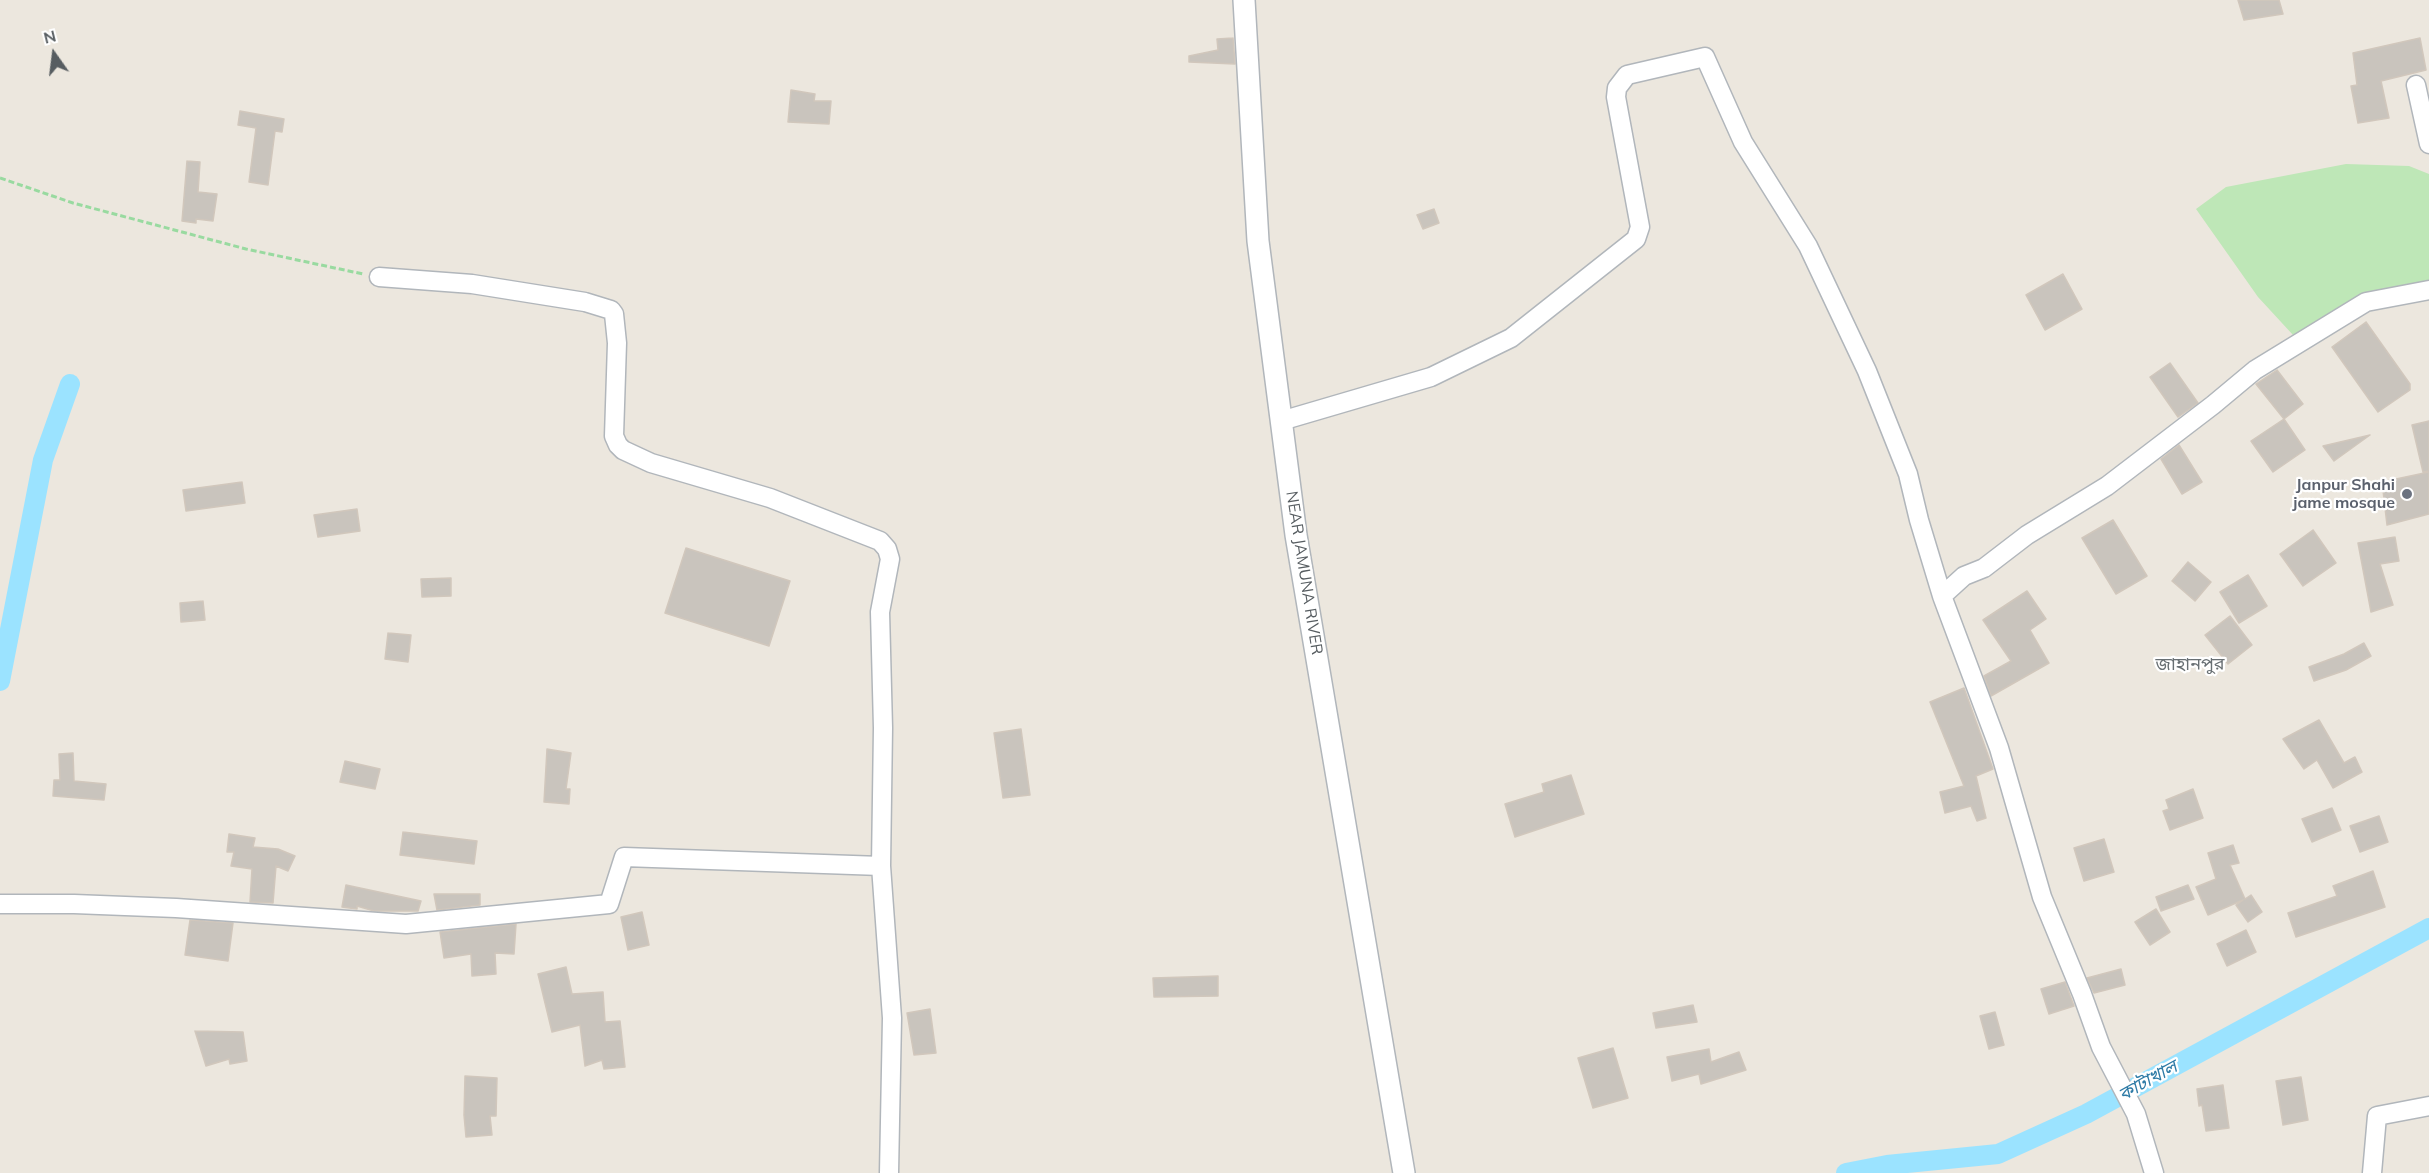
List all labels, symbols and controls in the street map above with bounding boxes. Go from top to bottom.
north arrow [24,24,84,84]
text: N [41,25,58,48]
place label: Janpur Shahi jame mosque [2293,475,2395,513]
marker: Janpur Shahi jame mosque [2400,487,2414,501]
street label: NEAR JAMUNA RIVER [1282,490,1326,656]
district label: জাহানপুর [2155,654,2225,676]
water label: কাটাখাল [2115,1056,2181,1106]

